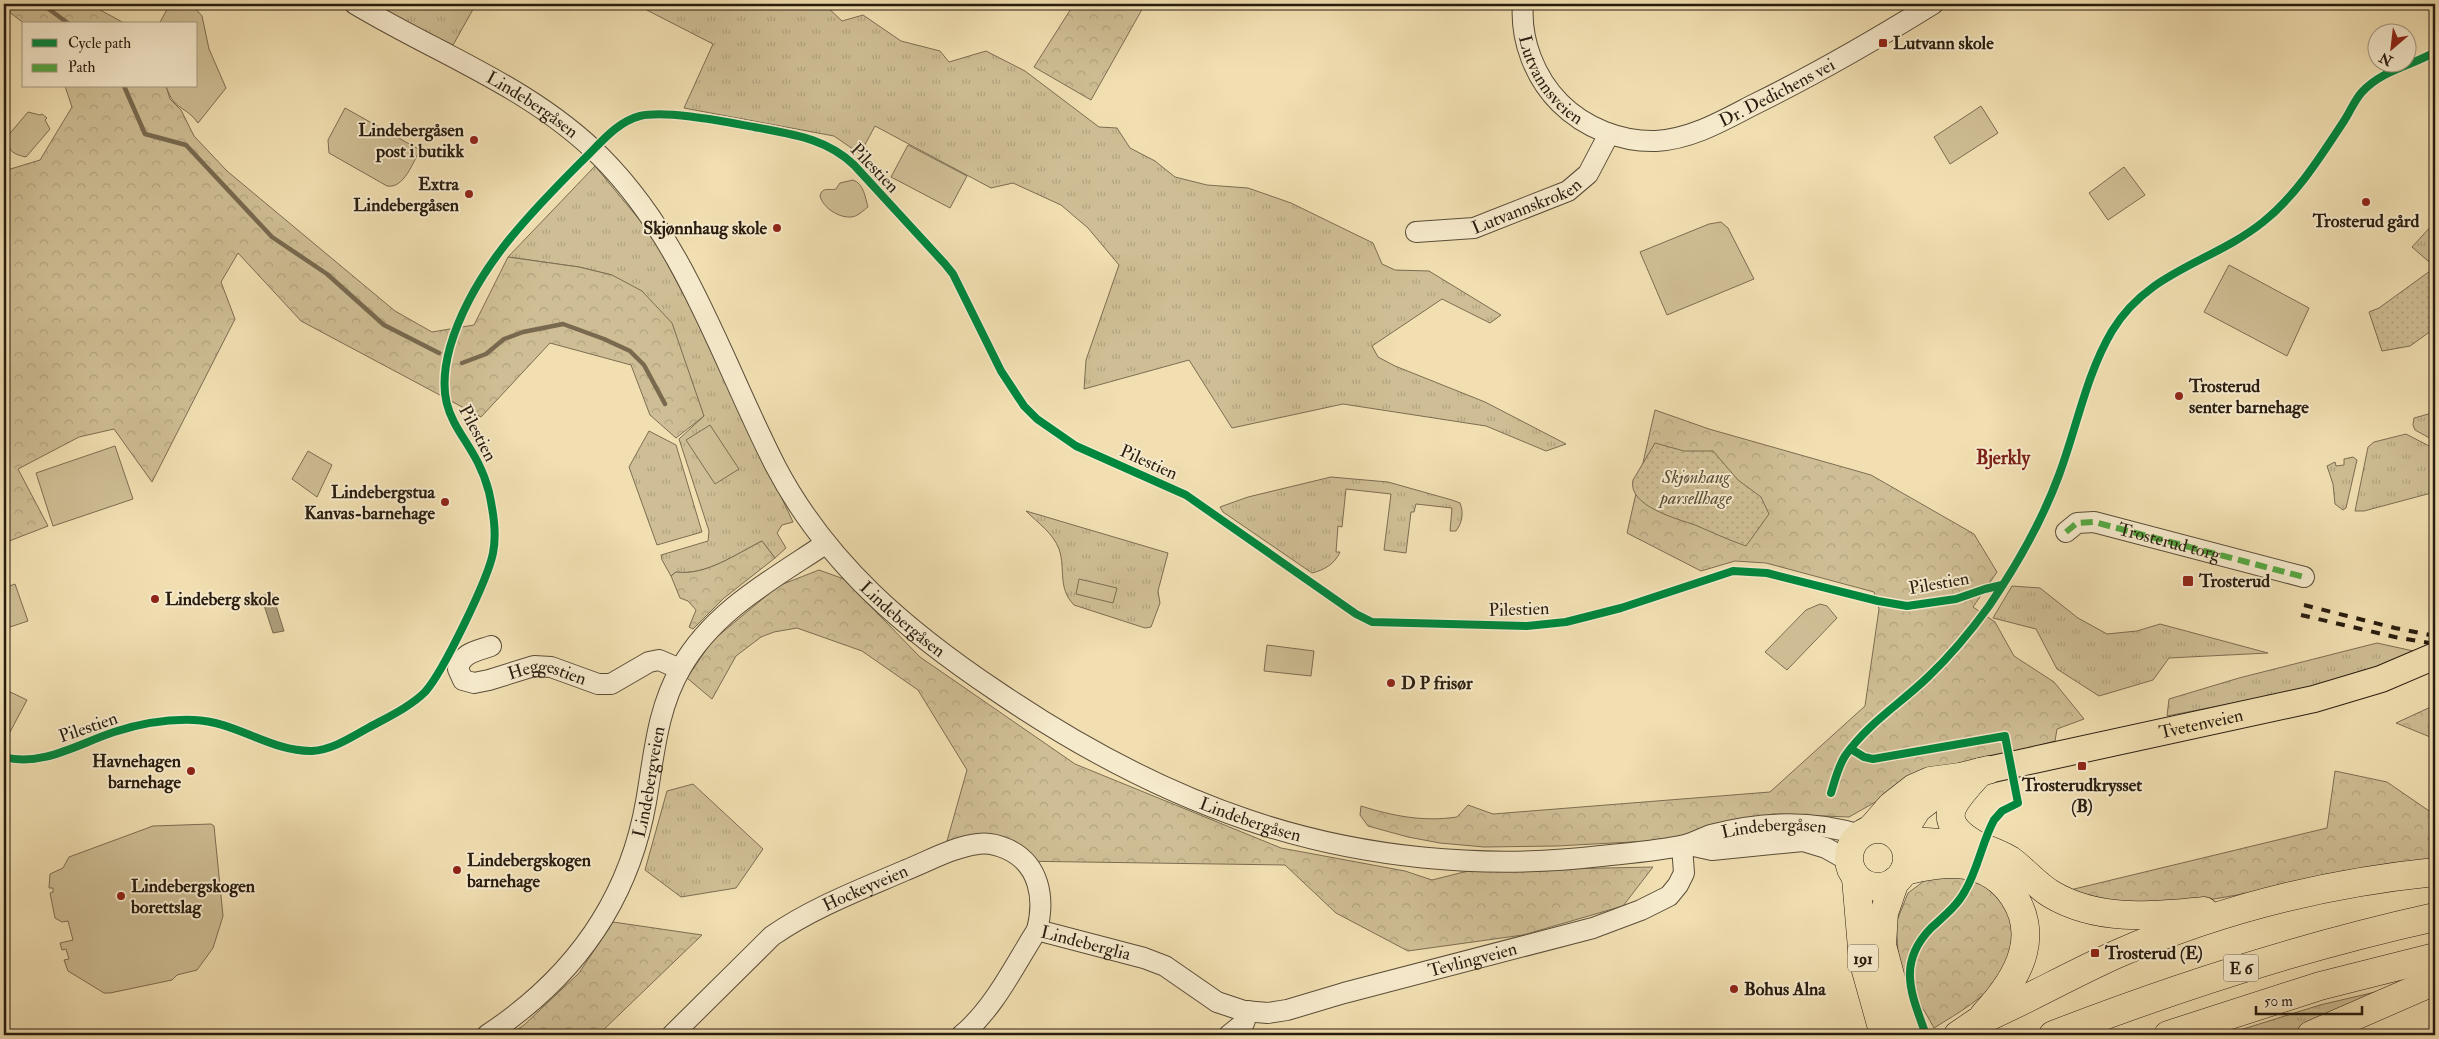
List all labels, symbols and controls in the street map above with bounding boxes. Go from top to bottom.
legend [22,22,198,88]
north arrow [2366,22,2416,72]
place label: Lutvann skole [1893,32,1994,55]
street label: Lutvannsveien [1513,33,1588,130]
text: Cycle path [68,34,131,54]
marker: Lutvann skole [1877,37,1889,49]
text: N [2376,48,2397,70]
street label: Dr. Dedichens vei [1715,53,1839,133]
text: Path [68,58,95,77]
street label: Lindebergåsen [482,66,583,144]
place label: Lindebergåsen post i butikk [358,119,465,163]
marker: Lindebergåsen post i butikk [468,134,480,146]
street label: Pilestien [845,138,904,198]
place label: Extra Lindebergåsen [353,173,460,217]
street label: Lutvannskroken [1468,173,1587,240]
marker: Extra Lindebergåsen [463,188,475,200]
marker: Trosterud gård [2360,196,2372,208]
place label: Trosterud gård [2312,210,2419,233]
place label: Skjønnhaug skole [643,217,767,240]
marker: Skjønnhaug skole [771,222,783,234]
place label: Trosterud senter barnehage [2188,375,2309,419]
marker: Trosterud senter barnehage [2173,390,2185,402]
street label: Pilestien [453,401,502,465]
street label: Pilestien [1116,440,1181,485]
district label: Bjerkly [1976,446,2031,471]
park label: Skjønhaug parsellhage [1657,466,1733,510]
place label: Lindebergstua Kanvas-barnehage [304,481,436,525]
marker: Lindebergstua Kanvas-barnehage [439,496,451,508]
street label: Trosterud torg [2115,518,2224,567]
street label: Pilestien [1907,567,1971,600]
place label: Trosterud [2198,570,2270,593]
marker: Trosterud [2181,574,2195,588]
street label: Lindebergåsen [855,576,950,663]
place label: Lindeberg skole [165,588,280,611]
marker: Lindeberg skole [149,593,161,605]
street label: Pilestien [1488,597,1550,622]
street label: Heggestien [505,654,589,691]
place label: D P frisør [1401,672,1473,695]
marker: D P frisør [1385,677,1397,689]
street label: Tvetenveien [2157,704,2245,744]
street label: Pilestien [56,707,121,748]
street label: Lindebergveien [627,724,671,840]
place label: Havnehagen barnehage [92,750,182,794]
marker: Trosterudkrysset (B) [2076,760,2088,772]
marker: Havnehagen barnehage [185,765,197,777]
place label: Trosterudkrysset (B) [2021,774,2142,818]
street label: Lindebergåsen [1196,792,1304,847]
street label: Lindebergåsen [1719,813,1828,844]
place label: Lindebergskogen barnehage [466,849,592,893]
street label: Hockeyveien [819,859,912,917]
marker: Lindebergskogen barnehage [451,864,463,876]
place label: Lindebergskogen borettslag [130,875,256,919]
marker: Lindebergskogen borettslag [115,890,127,902]
street label: Lindeberglia [1038,920,1134,966]
street label: Tevlingveien [1426,937,1519,983]
place label: Trosterud (E) [2104,942,2203,965]
road number: 191 [1848,944,1878,971]
marker: Trosterud (E) [2089,947,2101,959]
road number: E 6 [2224,954,2258,981]
place label: Bohus Alna [1744,978,1826,1001]
marker: Bohus Alna [1728,983,1740,995]
scale bar [2256,984,2363,1016]
text: 50 m [2264,992,2293,1011]

